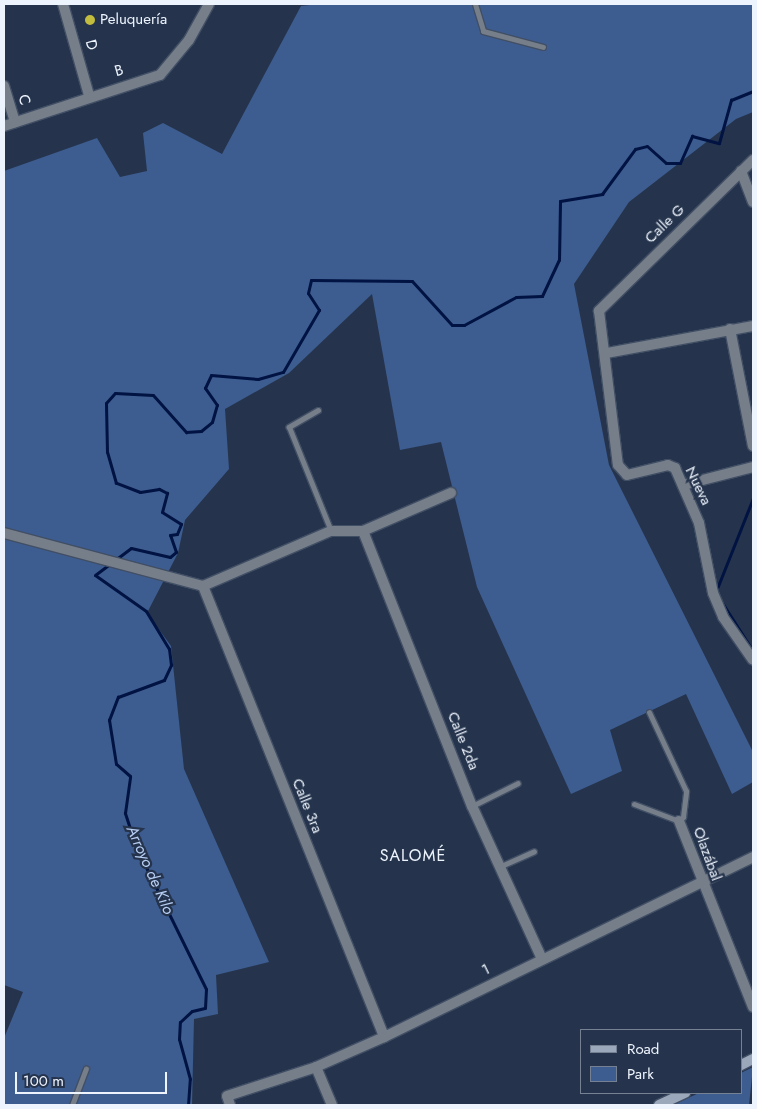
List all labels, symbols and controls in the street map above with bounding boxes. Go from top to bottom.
place label: Peluquería [100,11,167,29]
marker: Peluquería [84,14,96,26]
street label: D [81,38,101,52]
street label: B [112,61,126,81]
street label: C [14,92,34,108]
street label: Calle G [641,201,689,247]
street label: Nueva [681,464,715,508]
street label: Calle 2da [443,709,483,773]
street label: Calle 3ra [288,776,326,836]
water label: Arroyo de Kilo [122,823,178,917]
street label: Olazábal [689,825,725,883]
district label: SALOMÉ [379,846,447,866]
street label: 1 [479,960,493,980]
legend [580,1029,742,1094]
text: Road [627,1038,659,1060]
scale bar [18,1062,170,1094]
text: Park [627,1063,654,1085]
text: 100 m [23,1070,64,1092]

